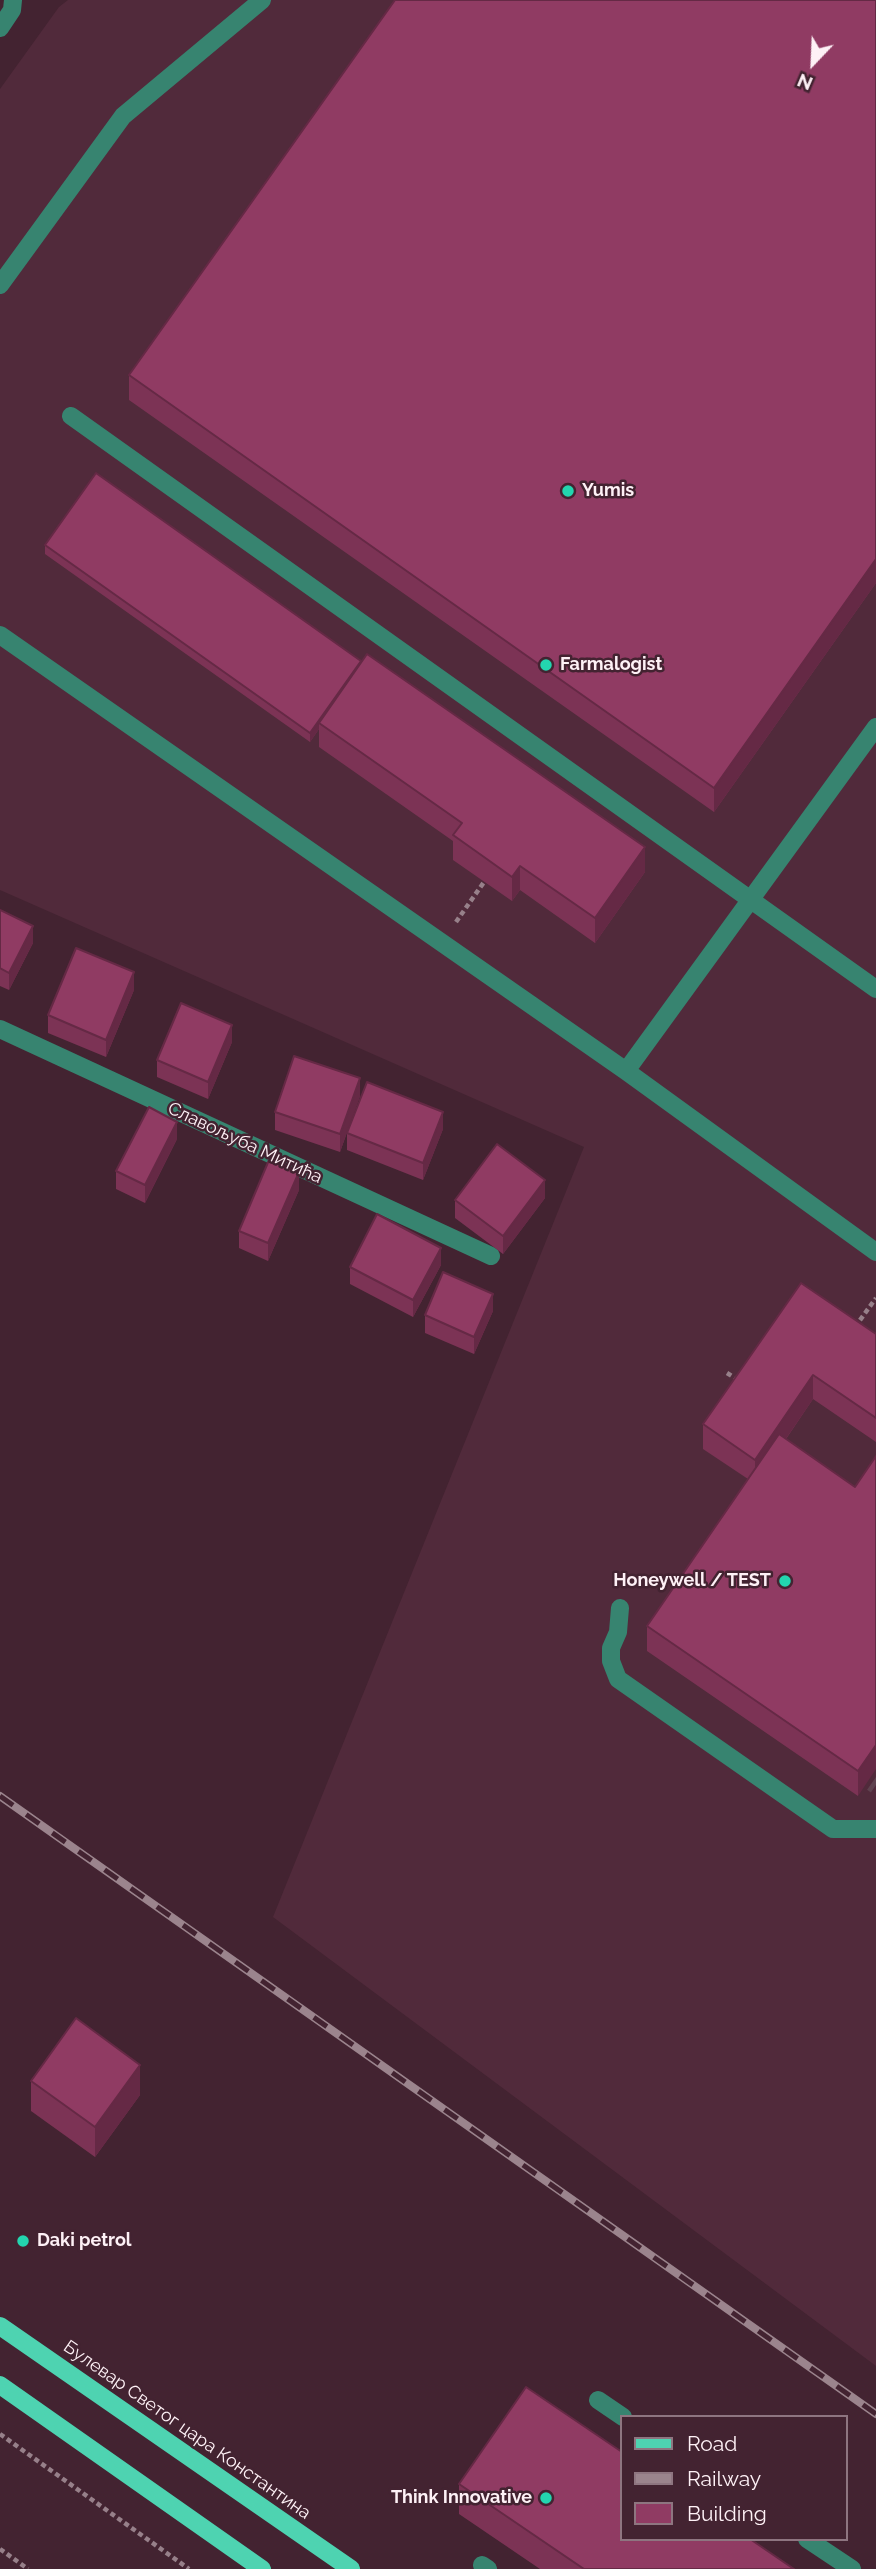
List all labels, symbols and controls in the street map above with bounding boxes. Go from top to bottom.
north arrow [778,28,848,98]
text: N [794,69,816,95]
place label: Yumis [582,480,634,502]
marker: Yumis [560,483,576,499]
place label: Farmalogist [560,654,662,676]
marker: Farmalogist [538,657,554,673]
street label: Славољуба Митића [164,1098,326,1188]
place label: Honeywell / TEST [613,1570,771,1592]
marker: Honeywell / TEST [777,1573,793,1589]
place label: Daki petrol [37,2230,132,2252]
marker: Daki petrol [15,2233,31,2249]
street label: Булевар Светог цара Константина [59,2336,315,2524]
legend [620,2415,848,2541]
text: Road [687,2431,737,2456]
text: Railway [687,2466,761,2491]
place label: Think Innovative [391,2487,532,2509]
marker: Think Innovative [538,2490,554,2506]
text: Building [687,2501,767,2526]

